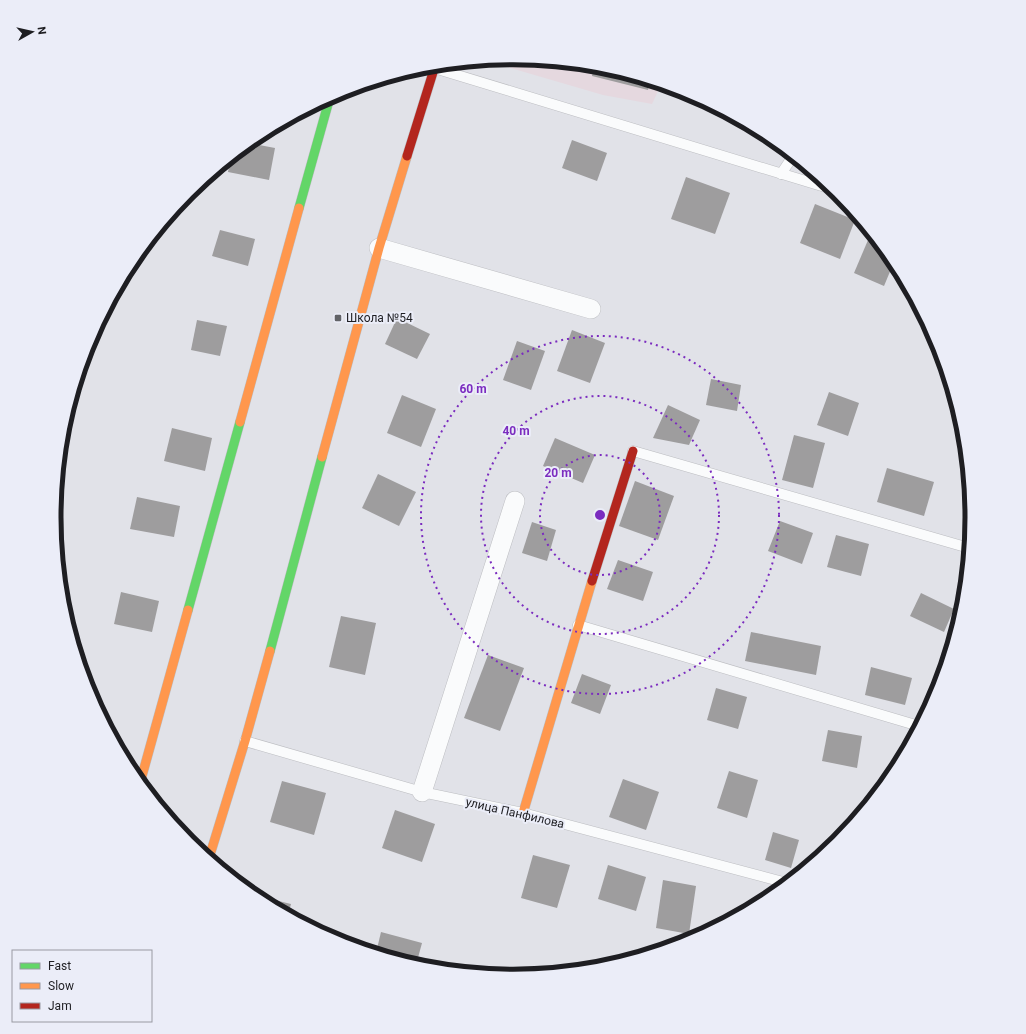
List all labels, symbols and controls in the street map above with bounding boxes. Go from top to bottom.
north arrow [12,12,52,52]
text: N [34,26,48,36]
place label: Школа №54 [346,311,413,325]
marker: Школа №54 [333,313,343,323]
text: 60 m [459,382,487,396]
text: 40 m [502,424,530,438]
text: 20 m [544,466,572,480]
centre of rings [593,508,607,522]
street label: улица Панфилова [464,795,566,831]
legend [12,950,152,1022]
text: Fast [48,959,71,973]
text: Slow [48,979,74,993]
text: Jam [48,999,72,1013]

